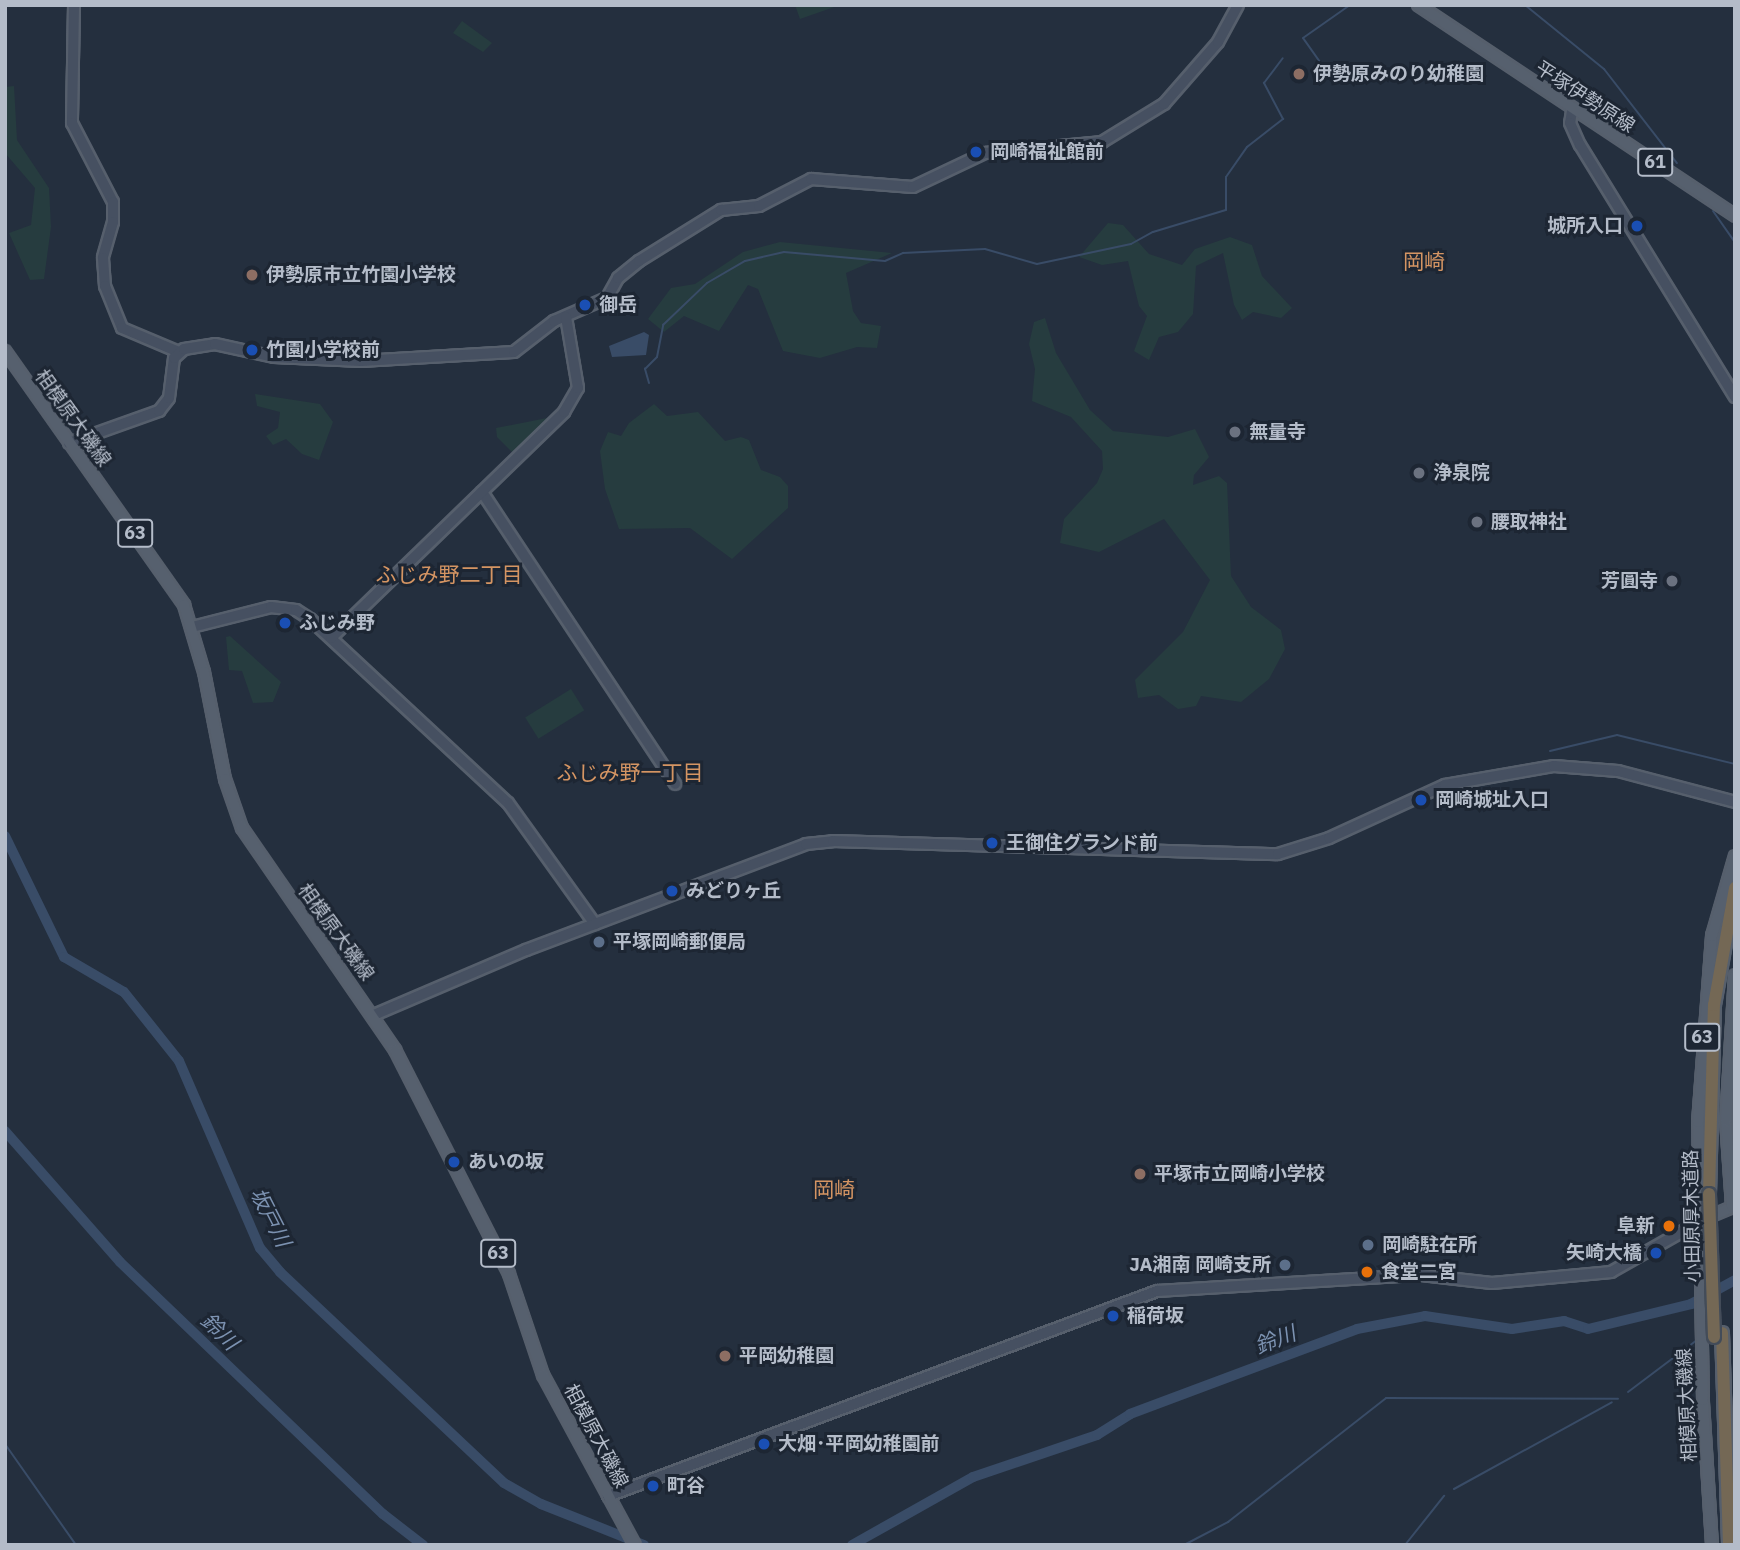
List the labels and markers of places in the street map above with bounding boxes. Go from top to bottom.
place label: 伊勢原みのり幼稚園 [1313,63,1484,85]
marker: 伊勢原みのり幼稚園 [1291,66,1307,82]
place label: 岡崎福祉館前 [990,141,1104,163]
marker: 岡崎福祉館前 [968,144,984,160]
place label: 城所入口 [1547,215,1623,237]
marker: 城所入口 [1629,218,1645,234]
place label: 伊勢原市立竹園小学校 [266,264,456,286]
marker: 伊勢原市立竹園小学校 [244,267,260,283]
place label: 御岳 [599,294,637,316]
marker: 御岳 [577,297,593,313]
place label: 竹園小学校前 [266,339,380,361]
marker: 竹園小学校前 [244,342,260,358]
place label: 無量寺 [1249,421,1306,443]
marker: 無量寺 [1227,424,1243,440]
place label: 浄泉院 [1433,462,1490,484]
marker: 浄泉院 [1411,465,1427,481]
place label: 腰取神社 [1491,511,1567,533]
marker: 腰取神社 [1469,514,1485,530]
place label: 芳圓寺 [1601,570,1658,592]
marker: 芳圓寺 [1664,573,1680,589]
place label: ふじみ野 [299,612,375,634]
marker: ふじみ野 [277,615,293,631]
place label: 岡崎城址入口 [1435,789,1549,811]
marker: 岡崎城址入口 [1413,792,1429,808]
place label: 王御住グランド前 [1006,832,1158,854]
marker: 王御住グランド前 [984,835,1000,851]
place label: みどりヶ丘 [686,880,781,902]
marker: みどりヶ丘 [664,883,680,899]
place label: 平塚岡崎郵便局 [613,931,746,953]
marker: 平塚岡崎郵便局 [591,934,607,950]
place label: あいの坂 [468,1151,544,1173]
marker: あいの坂 [446,1154,462,1170]
place label: 平塚市立岡崎小学校 [1154,1163,1325,1185]
marker: 平塚市立岡崎小学校 [1132,1166,1148,1182]
place label: 阜新 [1617,1215,1655,1237]
marker: 阜新 [1661,1218,1677,1234]
place label: 岡崎駐在所 [1382,1234,1477,1256]
marker: 岡崎駐在所 [1360,1237,1376,1253]
place label: 矢崎大橋 [1566,1242,1642,1264]
marker: 矢崎大橋 [1648,1245,1664,1261]
place label: JA湘南 岡崎支所 [1129,1254,1271,1276]
marker: JA湘南 岡崎支所 [1277,1257,1293,1273]
place label: 食堂二宮 [1381,1261,1457,1283]
marker: 食堂二宮 [1359,1264,1375,1280]
place label: 稲荷坂 [1127,1305,1184,1327]
marker: 稲荷坂 [1105,1308,1121,1324]
place label: 平岡幼稚園 [739,1345,834,1367]
marker: 平岡幼稚園 [717,1348,733,1364]
place label: 大畑･平岡幼稚園前 [778,1433,939,1455]
marker: 大畑･平岡幼稚園前 [756,1436,772,1452]
place label: 町谷 [667,1475,705,1497]
marker: 町谷 [645,1478,661,1494]

